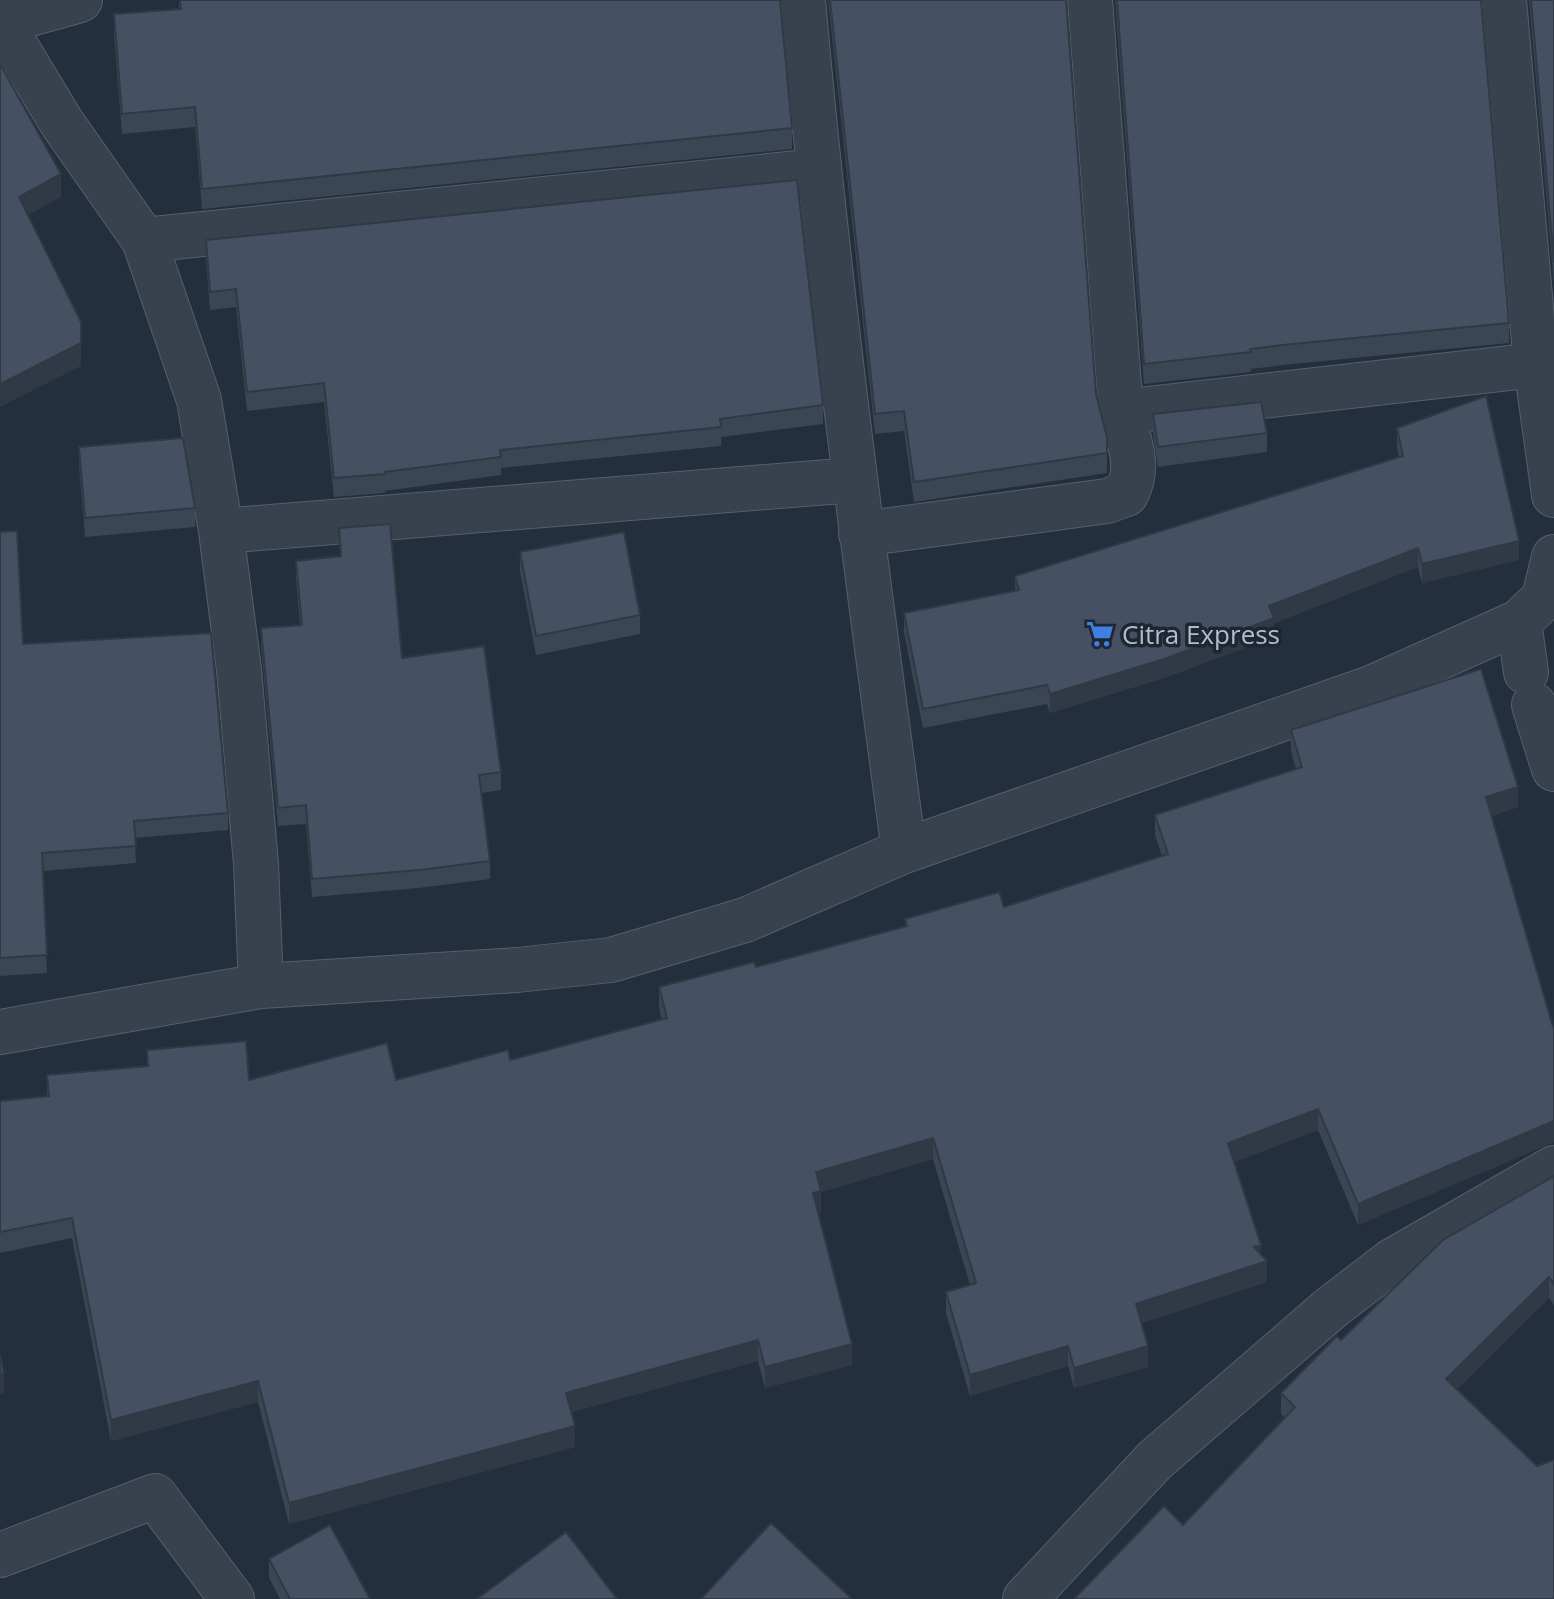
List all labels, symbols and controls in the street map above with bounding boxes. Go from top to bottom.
place label: Citra Express [1122,616,1280,652]
supermarket icon: Citra Express [1085,619,1115,649]

